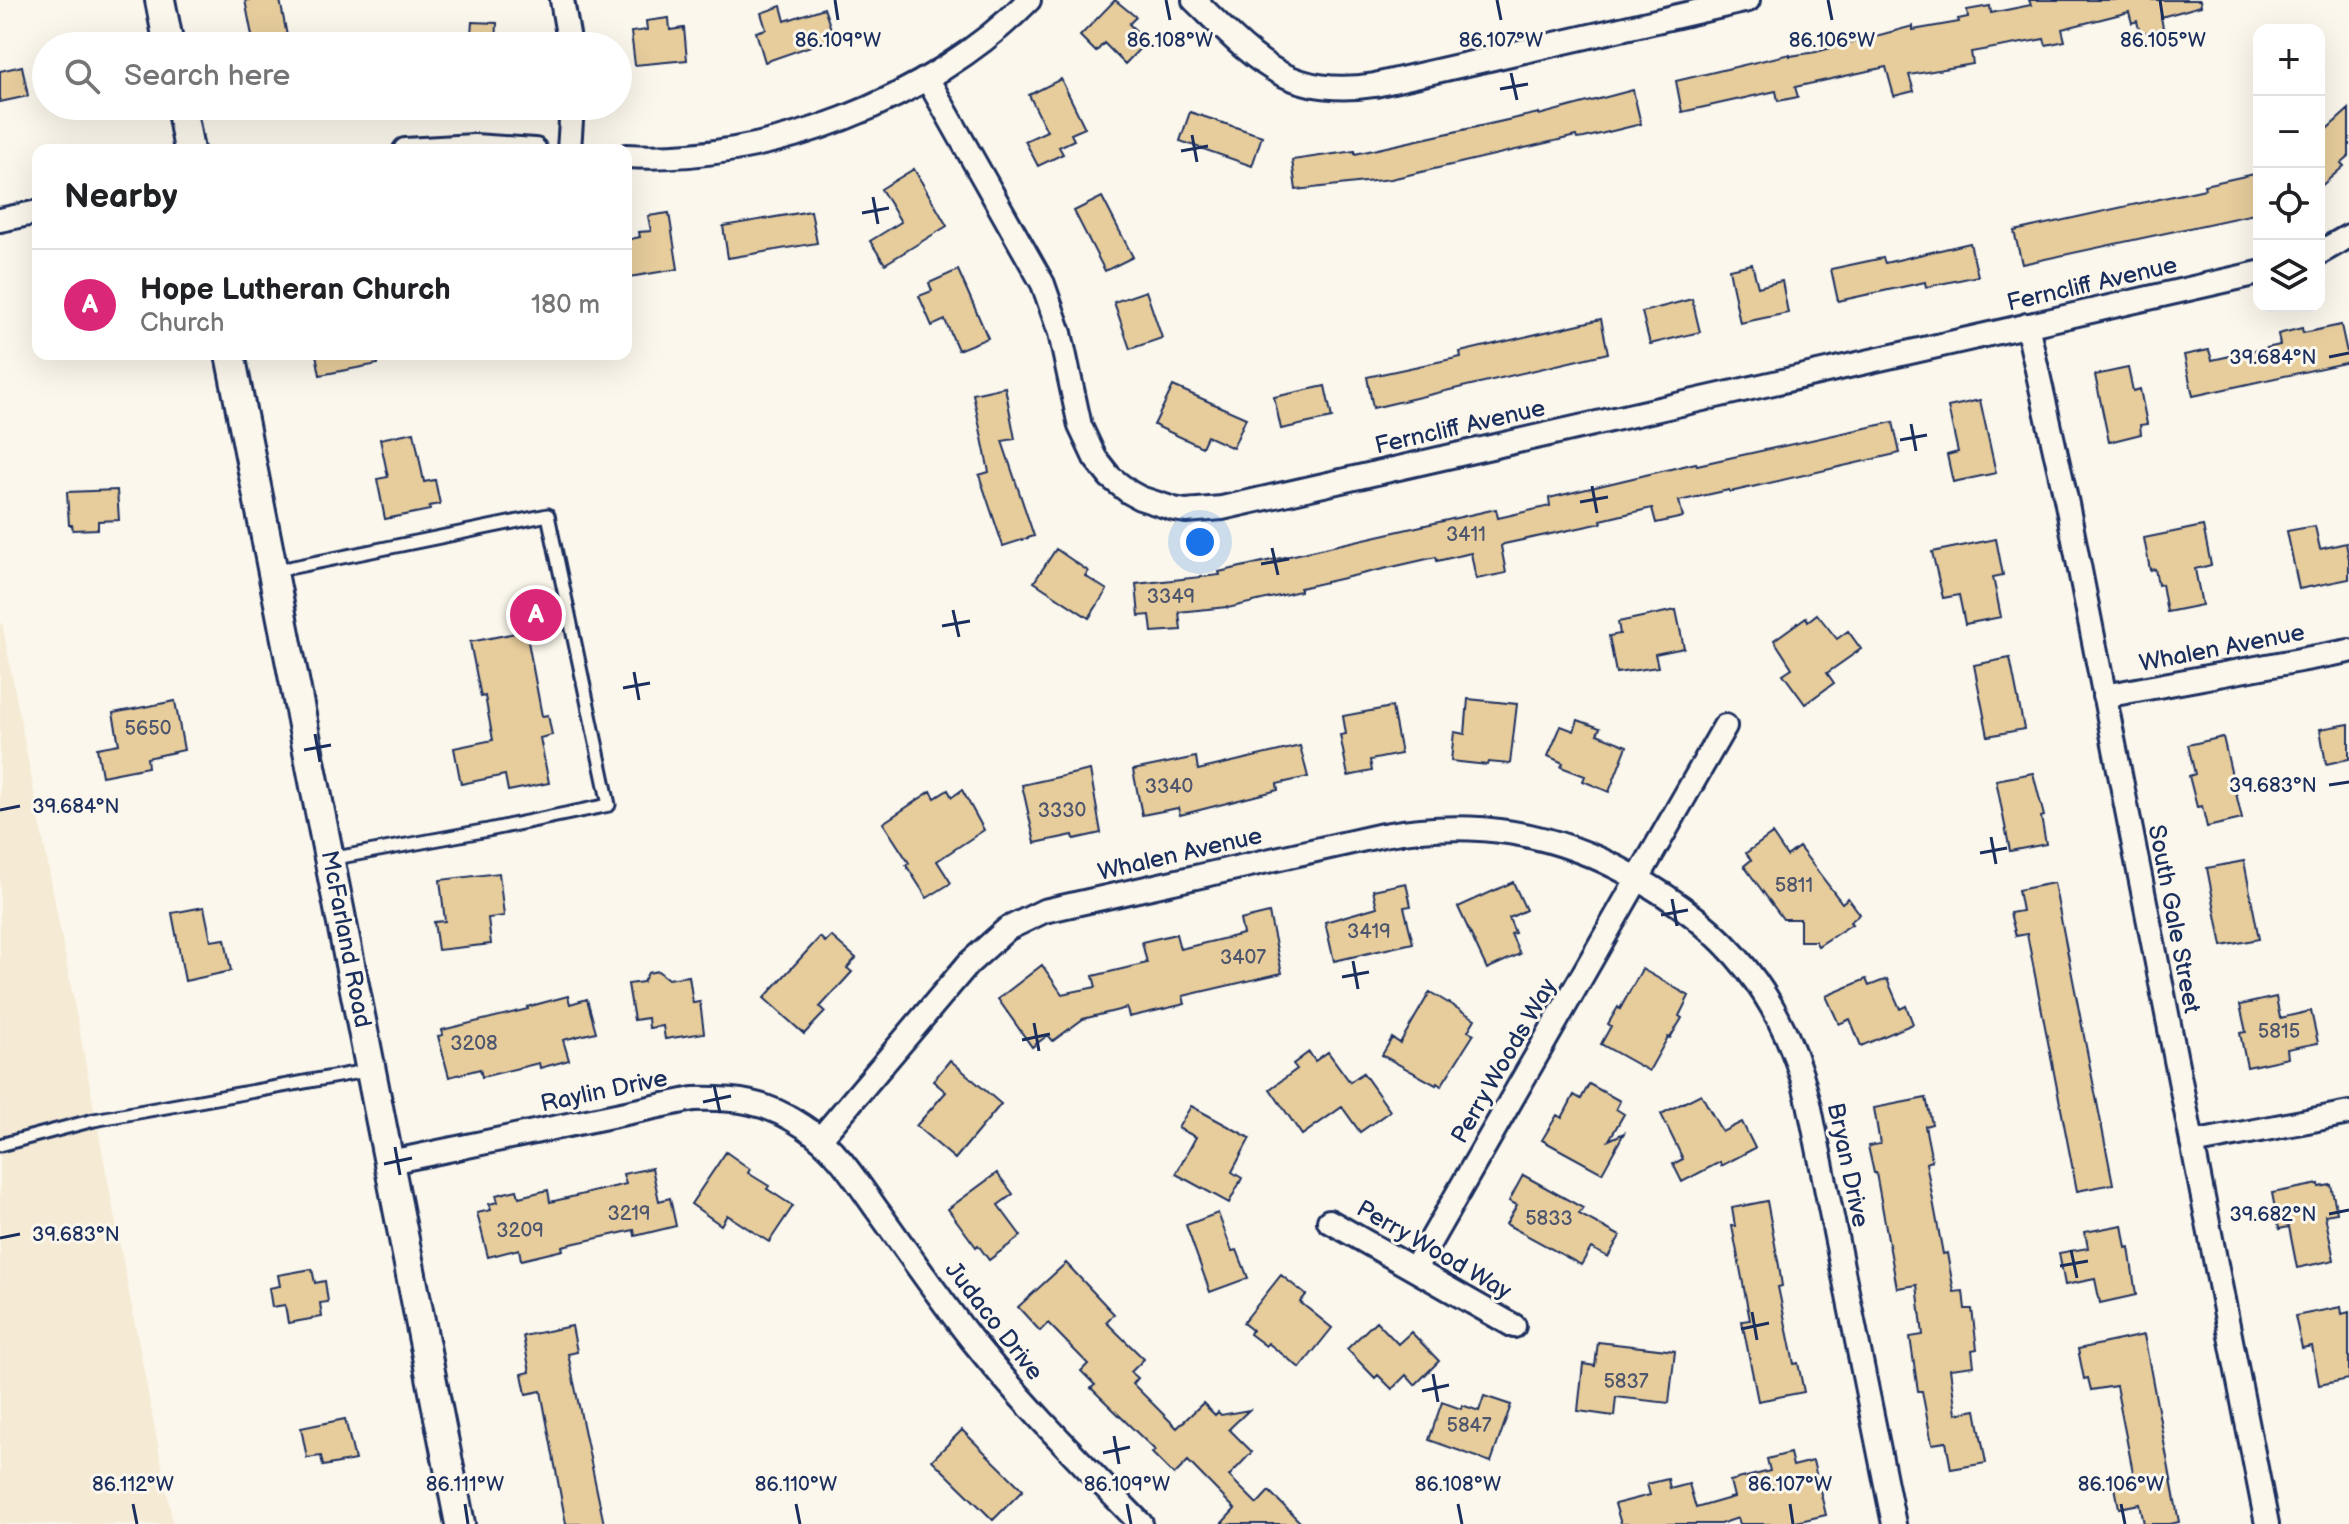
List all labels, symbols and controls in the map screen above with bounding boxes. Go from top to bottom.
map controls [2253,24,2325,312]
button: + [2253,24,2325,96]
text: 86.109°W [795,29,881,53]
text: 86.108°W [1127,29,1213,53]
text: 86.107°W [1459,29,1543,53]
text: 86.106°W [1789,29,1875,53]
text: 86.105°W [2120,29,2206,53]
search box [32,32,632,120]
icon: search [60,54,104,98]
text: Search here [124,58,290,94]
button: − [2253,96,2325,168]
button: locate [2253,168,2325,240]
text: Nearby [64,176,178,217]
button: layers [2253,240,2325,312]
street label: Ferncliff Avenue [2004,250,2180,318]
text: Hope Lutheran Church [140,272,451,308]
text: A [82,290,98,321]
text: 180 m [531,290,600,321]
text: Church [140,308,224,339]
text: 39.684°N [2229,346,2317,370]
street label: Ferncliff Avenue [1372,393,1548,461]
your location [1180,522,1220,562]
house number: 3411 [1446,523,1486,547]
pin: A [510,585,562,645]
house number: 3349 [1147,585,1195,609]
street label: Whalen Avenue [2137,618,2307,678]
house number: 5650 [125,717,171,741]
text: 39.683°N [2229,774,2317,798]
house number: 3340 [1145,775,1193,799]
text: 39.684°N [32,795,120,819]
house number: 3330 [1038,799,1086,823]
street label: Whalen Avenue [1095,821,1265,887]
street label: South Gale Street [2142,822,2207,1016]
street label: McFarland Road [315,848,377,1030]
house number: 5811 [1775,874,1813,898]
house number: 3419 [1347,920,1391,944]
house number: 3407 [1220,946,1266,970]
street label: Perry Woods Way [1445,973,1563,1149]
house number: 5815 [2258,1020,2300,1044]
house number: 3208 [450,1032,498,1056]
street label: Raylin Drive [538,1063,670,1119]
street label: Bryan Drive [1821,1100,1875,1230]
street label: Perry Wood Way [1352,1194,1517,1306]
house number: 3219 [607,1202,651,1226]
text: 39.682°N [2229,1203,2317,1227]
house number: 5833 [1525,1207,1573,1231]
house number: 3209 [496,1219,544,1243]
text: 39.683°N [32,1223,120,1247]
street label: Judaco Drive [939,1256,1049,1386]
house number: 5837 [1603,1370,1649,1394]
house number: 5847 [1446,1414,1492,1438]
text: 86.112°W [92,1473,174,1497]
text: 86.111°W [426,1473,504,1497]
text: 86.110°W [755,1473,837,1497]
text: 86.109°W [1084,1473,1170,1497]
text: 86.108°W [1415,1473,1501,1497]
text: 86.107°W [1748,1473,1832,1497]
text: 86.106°W [2078,1473,2164,1497]

